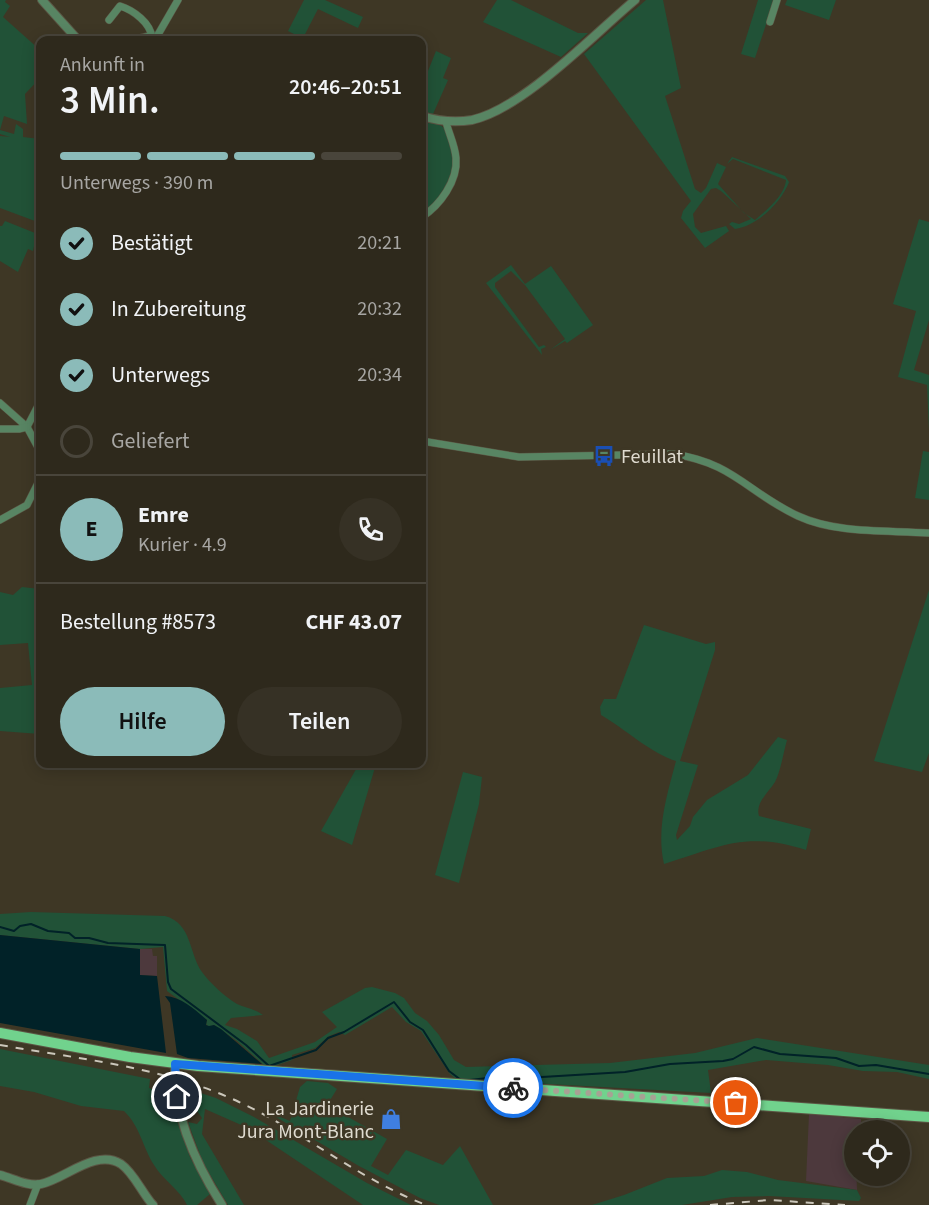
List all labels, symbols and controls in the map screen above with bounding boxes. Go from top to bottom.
text: Ankunft in [60,51,145,79]
text: 20:46–20:51 [289,71,402,103]
text: 3 Min. [60,73,160,129]
text: Unterwegs · 390 m [60,169,213,197]
icon: check [60,227,93,260]
text: Bestätigt [111,227,193,259]
text: 20:21 [357,229,402,257]
icon: check [60,293,93,326]
text: In Zubereitung [111,293,246,325]
text: 20:32 [357,295,402,323]
icon: check [60,359,93,392]
text: Unterwegs [111,359,210,391]
text: 20:34 [357,361,402,389]
text: Geliefert [111,425,190,457]
place label: Feuillat [621,443,683,471]
bus stop icon: Feuillat [592,444,616,468]
button: phone [339,498,402,561]
text: Emre [138,499,189,531]
text: E [85,513,98,545]
text: Kurier · 4.9 [138,531,227,559]
text: Bestellung #8573 [60,606,216,638]
text: CHF 43.07 [305,606,402,638]
button: Hilfe [60,687,225,756]
button: Teilen [237,687,402,756]
courier [483,1058,543,1118]
pin [151,1071,202,1122]
icon: bike [497,1072,530,1105]
pin [710,1077,761,1128]
icon: home [160,1080,193,1113]
icon: bag [719,1086,752,1119]
place label: La Jardinerie Jura Mont-Blanc [237,1095,374,1146]
shop icon: La Jardinerie Jura Mont-Blanc [379,1107,403,1131]
map controls [844,1120,910,1186]
button: locate [844,1120,910,1186]

